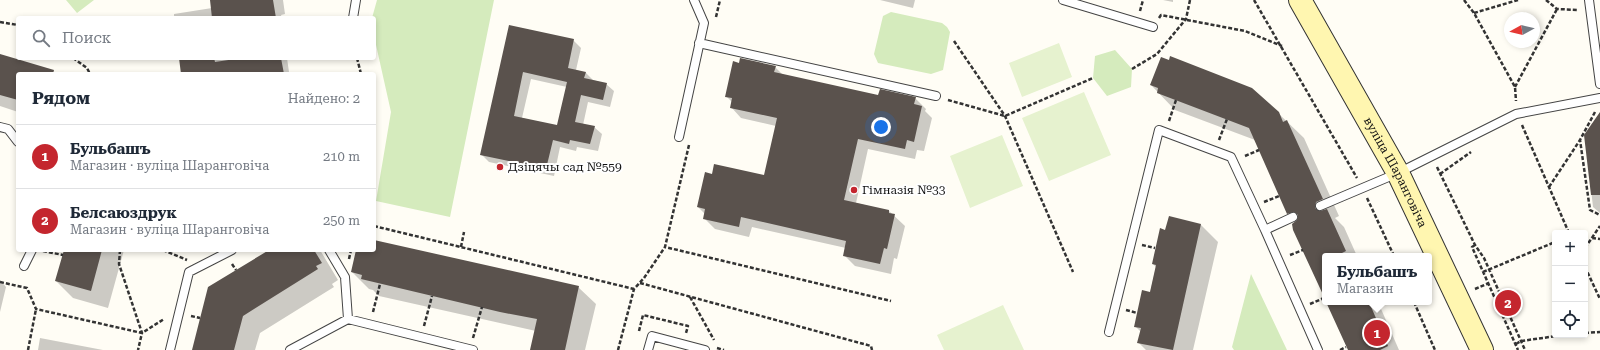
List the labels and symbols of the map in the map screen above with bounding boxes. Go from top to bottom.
north arrow [1504,12,1540,48]
street label: вуліца Шаранговіча [1361,115,1430,230]
your location [871,117,891,137]
place label: Дзіцячы сад №559 [508,160,622,174]
marker: Дзіцячы сад №559 [495,162,505,172]
place label: Гімназія №33 [862,183,946,197]
marker: Гімназія №33 [849,185,859,195]
pin: 2 [1495,288,1521,318]
pin: 1 [1364,318,1390,348]

